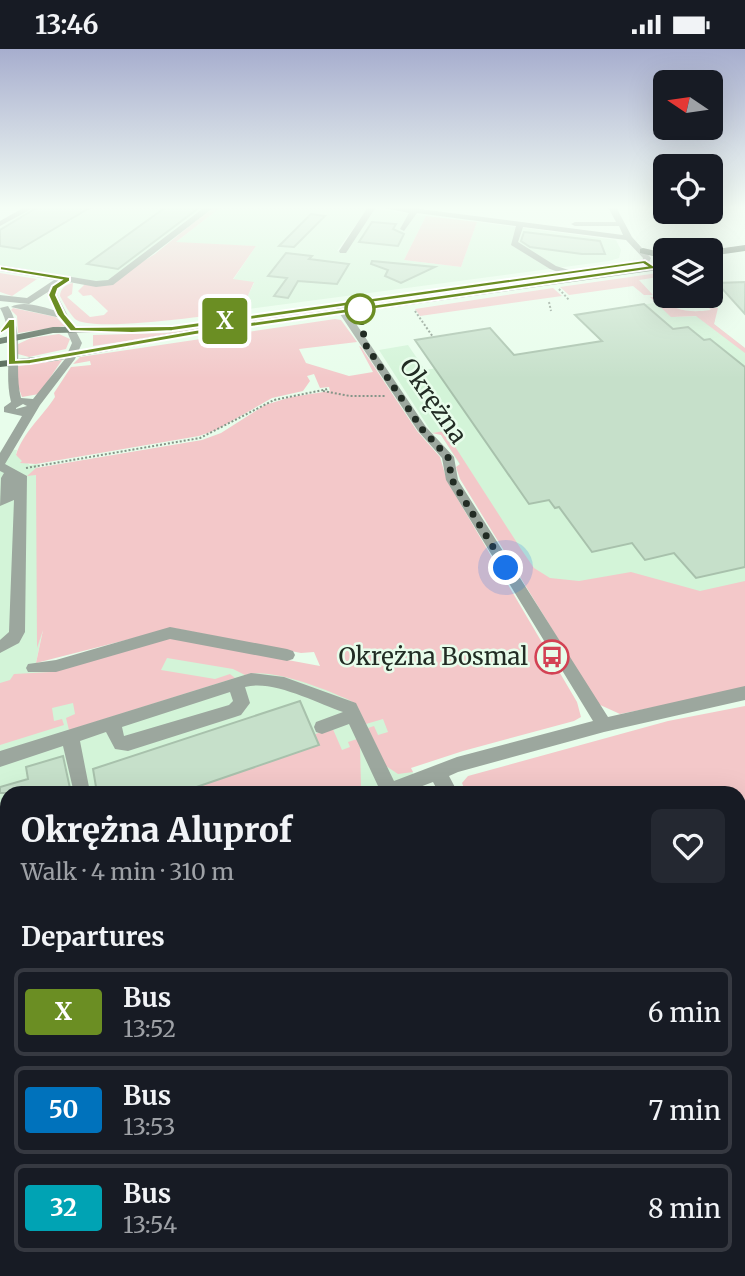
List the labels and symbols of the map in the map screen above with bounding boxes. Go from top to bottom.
north arrow [653,70,723,140]
unlabelled marker [345,294,375,324]
line badge: X [202,298,248,344]
street label: Okrężna [393,352,474,450]
your location [488,550,523,585]
bus stop icon: Okrężna Bosmal [533,638,571,676]
place label: Okrężna Bosmal [338,641,528,672]

